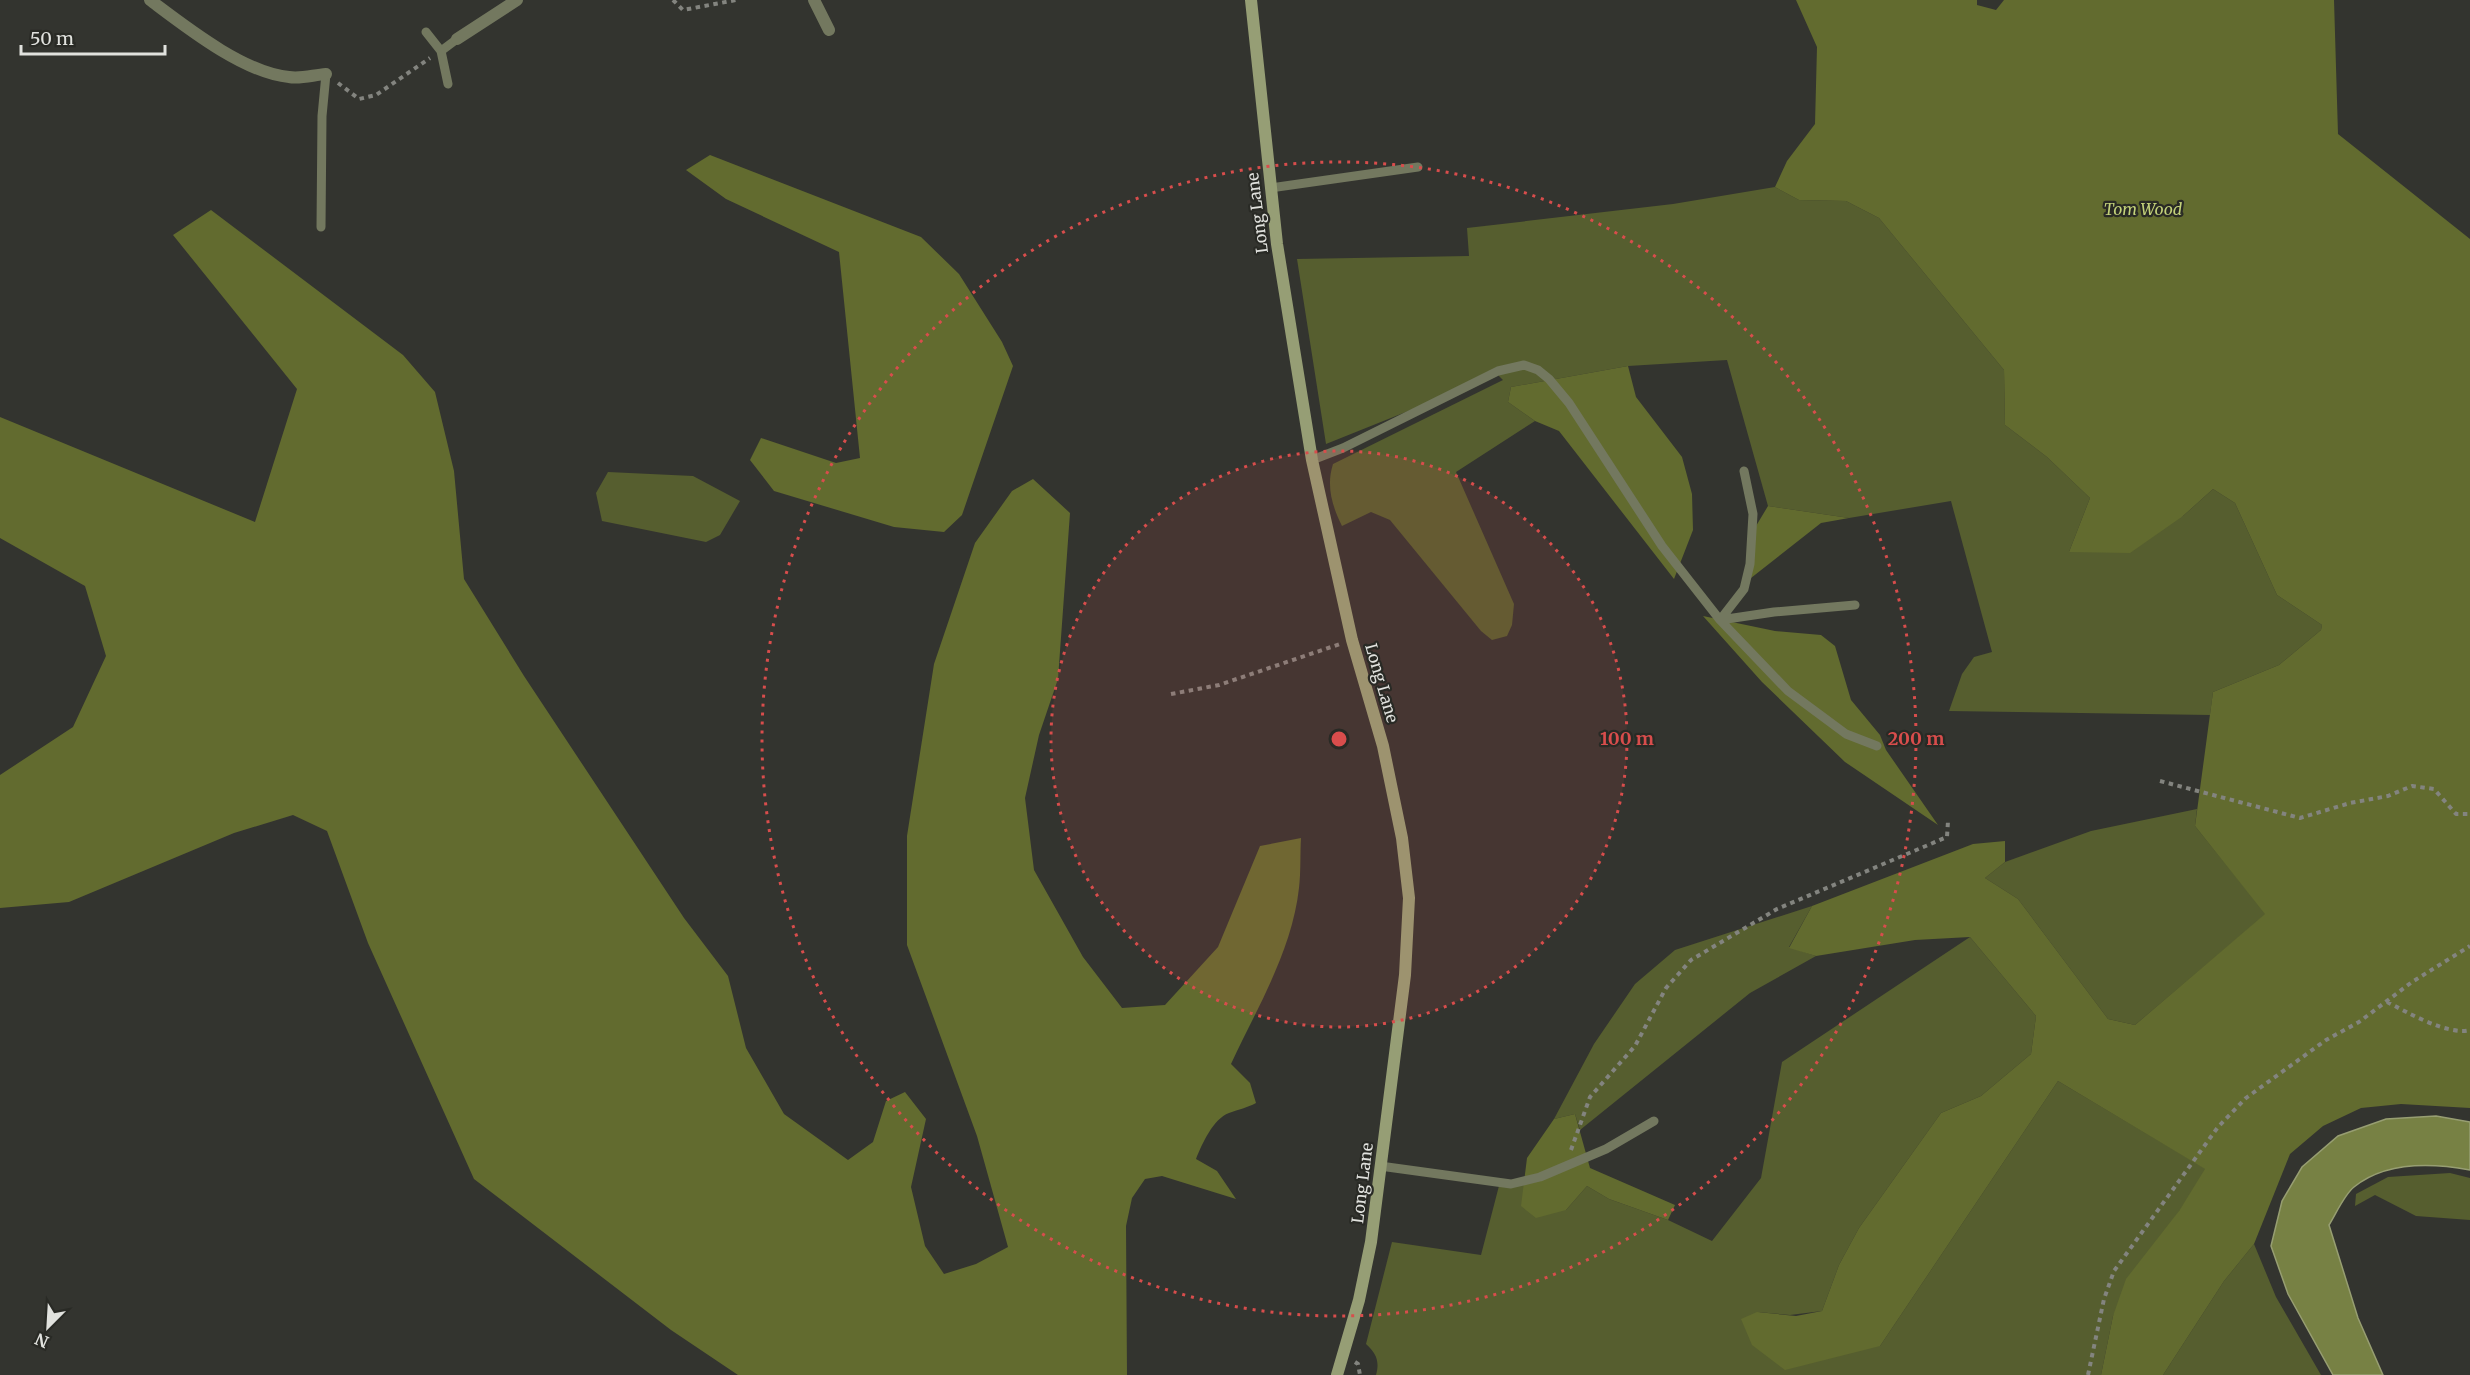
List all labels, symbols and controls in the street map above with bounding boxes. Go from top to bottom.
scale bar [21,18,165,56]
text: 50 m [30,27,74,50]
street label: Long Lane [1242,171,1272,255]
park label: Tom Wood [2104,199,2183,219]
street label: Long Lane [1361,641,1403,725]
text: 100 m [1600,727,1654,750]
text: 200 m [1888,727,1944,750]
centre of rings [1329,729,1349,749]
street label: Long Lane [1347,1141,1377,1225]
north arrow [18,1297,78,1357]
text: N [32,1329,52,1352]

